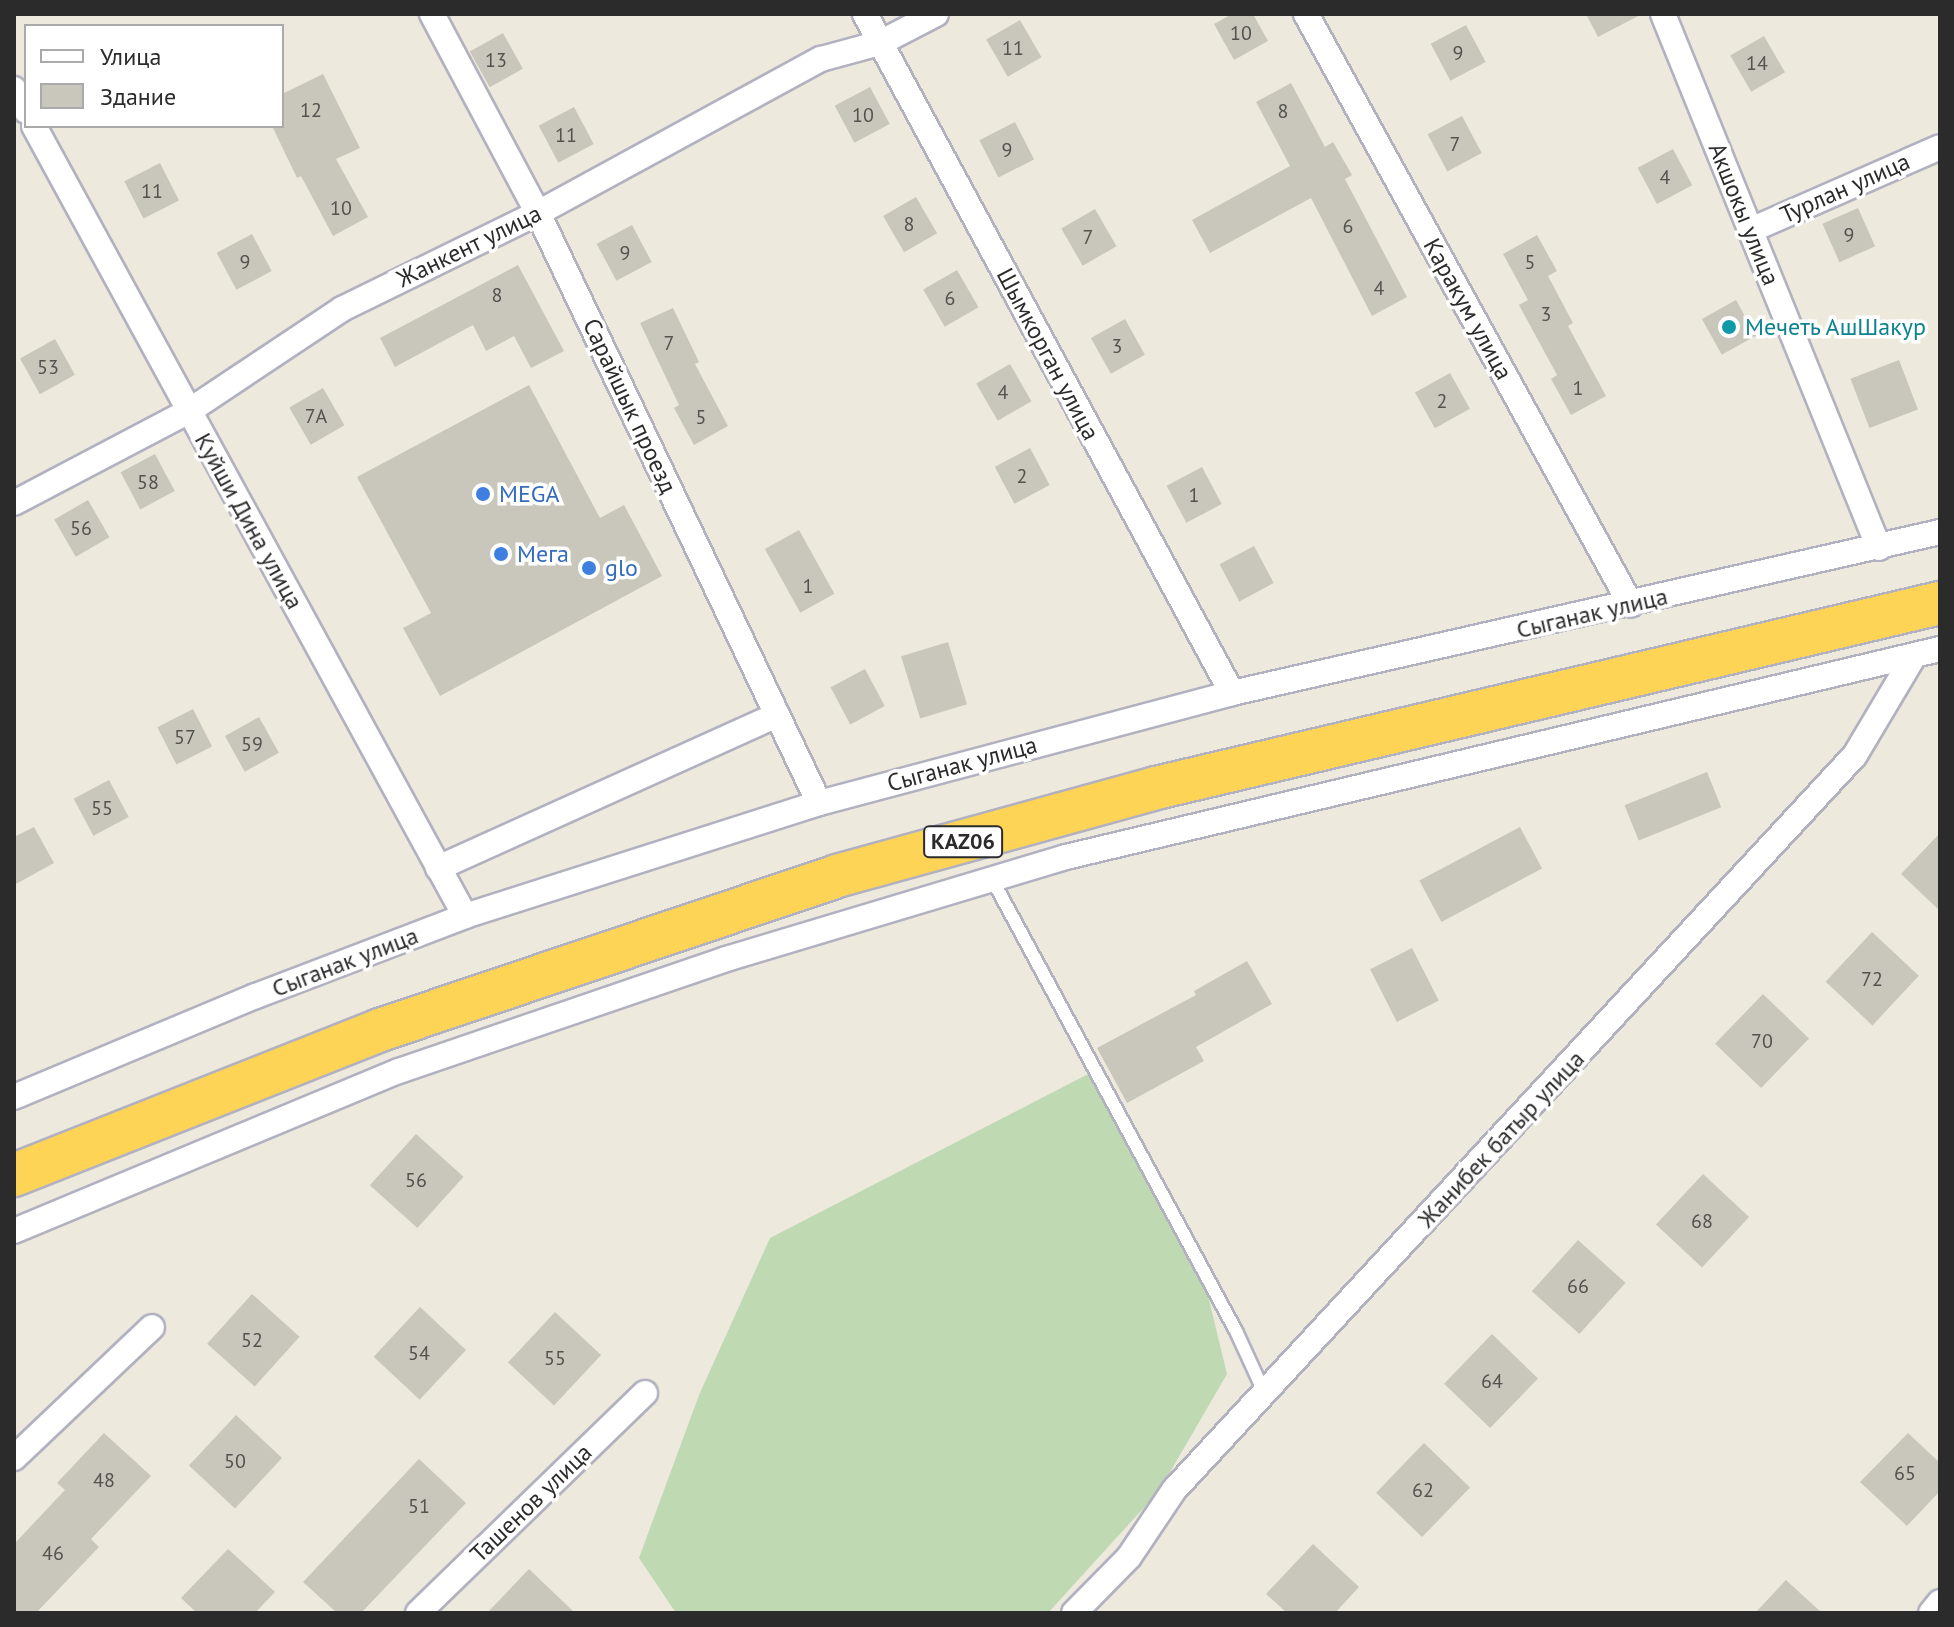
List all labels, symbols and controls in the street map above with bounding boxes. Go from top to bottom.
house number: 10 [1230,21,1252,45]
legend [24,24,284,128]
house number: 11 [1002,36,1024,60]
text: Улица [100,41,161,72]
house number: 9 [1453,41,1463,65]
house number: 13 [485,48,507,72]
house number: 14 [1746,51,1768,75]
text: Здание [100,81,176,112]
house number: 12 [300,98,322,122]
house number: 8 [1278,99,1288,123]
house number: 10 [852,103,874,127]
house number: 11 [555,123,577,147]
house number: 7 [1450,132,1460,156]
house number: 9 [1002,138,1012,162]
street label: Акшокы улица [1702,139,1786,289]
street label: Турлан улица [1776,147,1914,229]
house number: 4 [1660,165,1670,189]
house number: 11 [141,179,163,203]
house number: 10 [330,196,352,220]
street label: Жанкент улица [392,199,546,293]
house number: 8 [904,212,914,236]
house number: 6 [1343,214,1353,238]
house number: 9 [1844,223,1854,247]
house number: 7 [1083,225,1093,249]
street label: Каракум улица [1417,233,1519,385]
house number: 9 [620,241,630,265]
house number: 9 [240,250,250,274]
house number: 5 [1525,250,1535,274]
street label: Шымкорган улица [991,263,1105,445]
house number: 4 [1374,276,1384,300]
house number: 8 [492,283,502,307]
house number: 6 [945,286,955,310]
house number: 3 [1541,302,1551,326]
place label: Мечеть АшШакур [1745,313,1928,341]
street label: Сарайшык проезд [577,314,683,498]
marker: Мечеть АшШакур [1720,318,1738,336]
house number: 7 [664,331,674,355]
house number: 3 [1112,334,1122,358]
house number: 53 [37,355,59,379]
house number: 1 [1573,376,1583,400]
house number: 4 [998,380,1008,404]
house number: 2 [1437,389,1447,413]
house number: 7А [305,404,327,428]
house number: 5 [696,405,706,429]
street label: Куйши Дина улица [189,428,309,614]
house number: 2 [1017,464,1027,488]
house number: 58 [137,470,159,494]
place label: MEGA [499,480,560,508]
house number: 1 [1189,483,1199,507]
marker: MEGA [474,485,492,503]
house number: 56 [70,516,92,540]
place label: Мега [517,540,569,568]
marker: Мега [492,545,510,563]
place label: glo [605,554,638,582]
marker: glo [580,559,598,577]
house number: 1 [803,574,813,598]
street label: Сыганак улица [1514,582,1670,644]
house number: 57 [174,725,196,749]
street label: Сыганак улица [884,730,1040,798]
house number: 59 [241,732,263,756]
house number: 55 [91,796,113,820]
road number: KАZ06 [923,824,1003,860]
street label: Сыганак улица [268,921,422,1003]
house number: 72 [1861,967,1883,991]
house number: 70 [1751,1029,1773,1053]
street label: Жанибек батыр улица [1412,1045,1590,1233]
house number: 56 [405,1168,427,1192]
house number: 68 [1691,1209,1713,1233]
house number: 66 [1567,1274,1589,1298]
house number: 52 [241,1328,263,1352]
house number: 54 [408,1341,430,1365]
house number: 55 [544,1346,566,1370]
house number: 64 [1481,1369,1503,1393]
street label: Ташенов улица [464,1438,598,1568]
house number: 50 [224,1449,246,1473]
house number: 65 [1894,1461,1916,1485]
house number: 48 [93,1468,115,1492]
house number: 62 [1412,1478,1434,1502]
house number: 51 [408,1494,430,1518]
house number: 46 [42,1541,64,1565]

